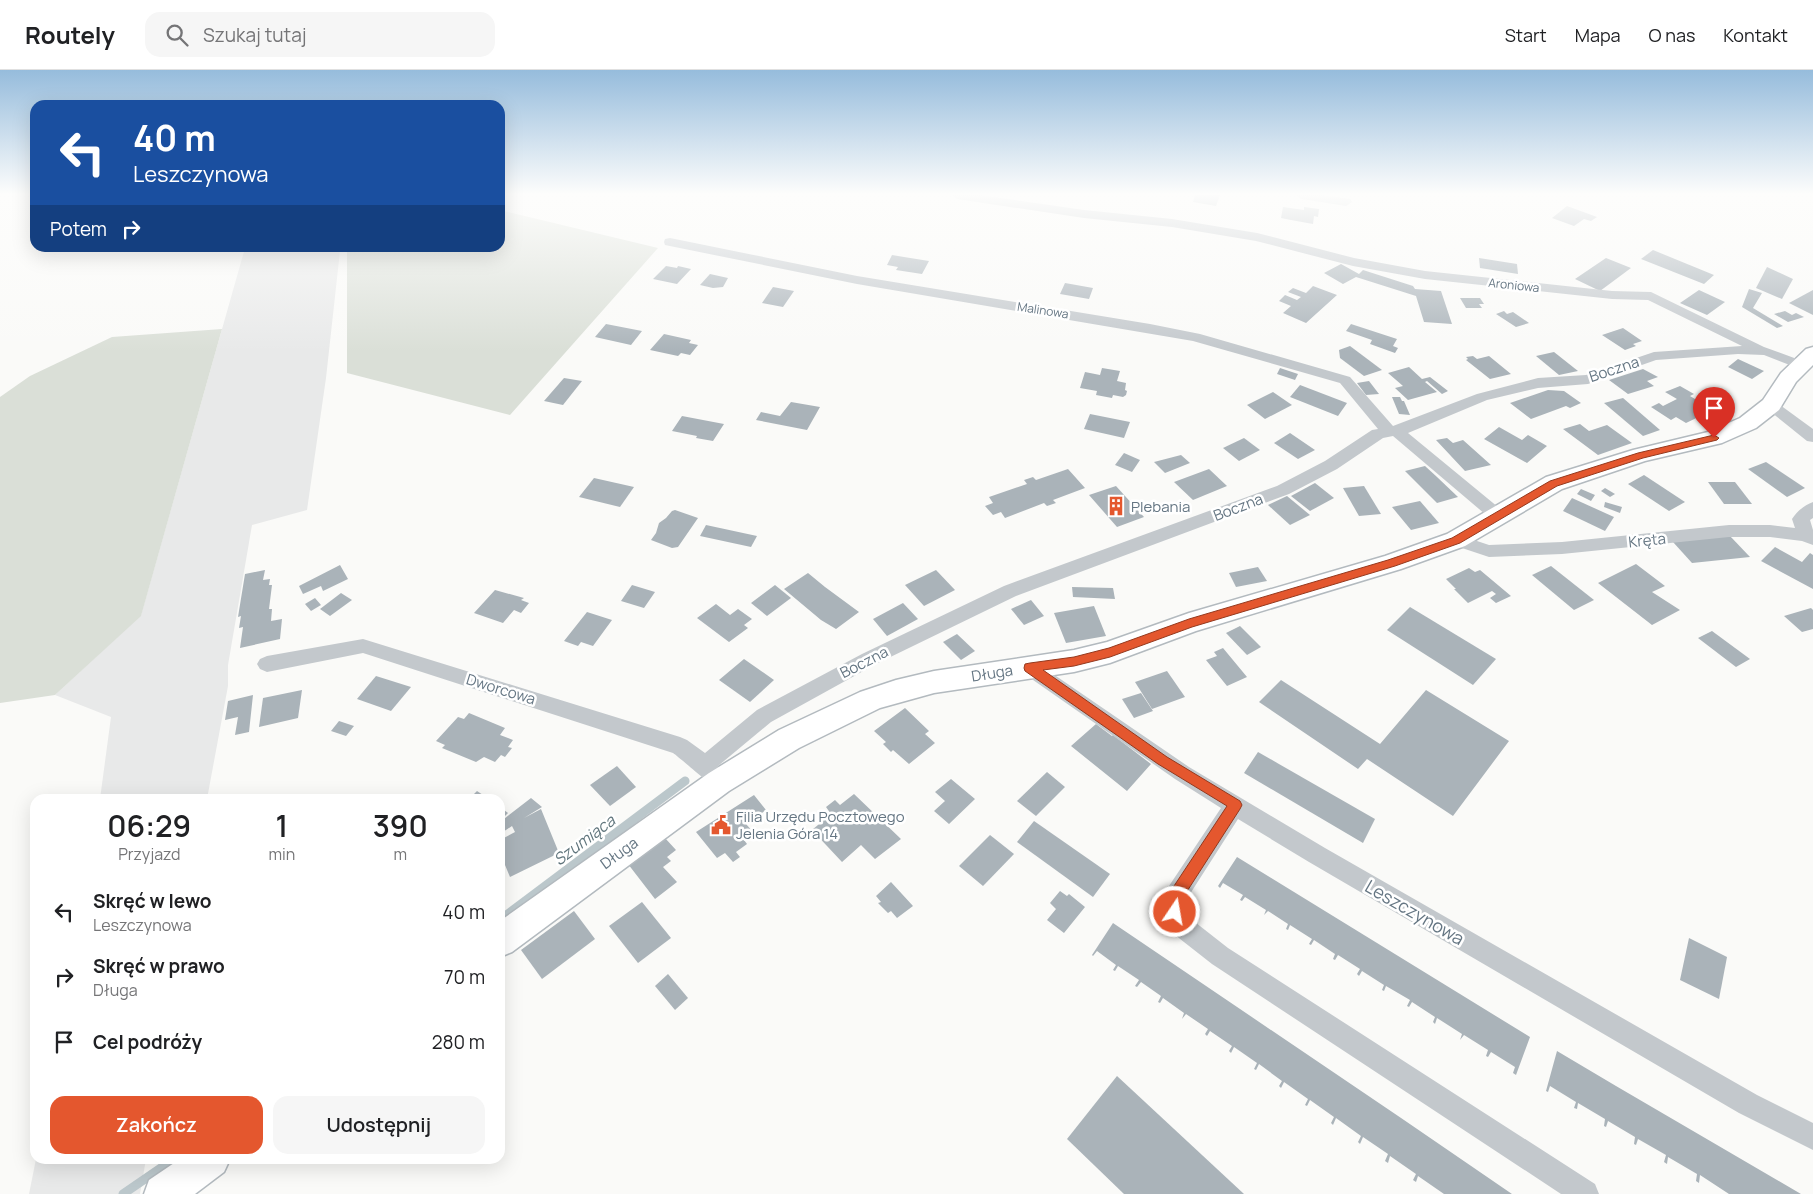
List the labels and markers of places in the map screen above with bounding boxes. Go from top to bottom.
pin [1693,387,1735,438]
building icon: Plebania [1105,495,1127,517]
place label: Plebania [1131,496,1190,517]
place label: Filia Urzędu Pocztowego Jelenia Góra 14 [736,806,905,844]
public building icon: Filia Urzędu Pocztowego Jelenia Góra 14 [710,814,732,836]

